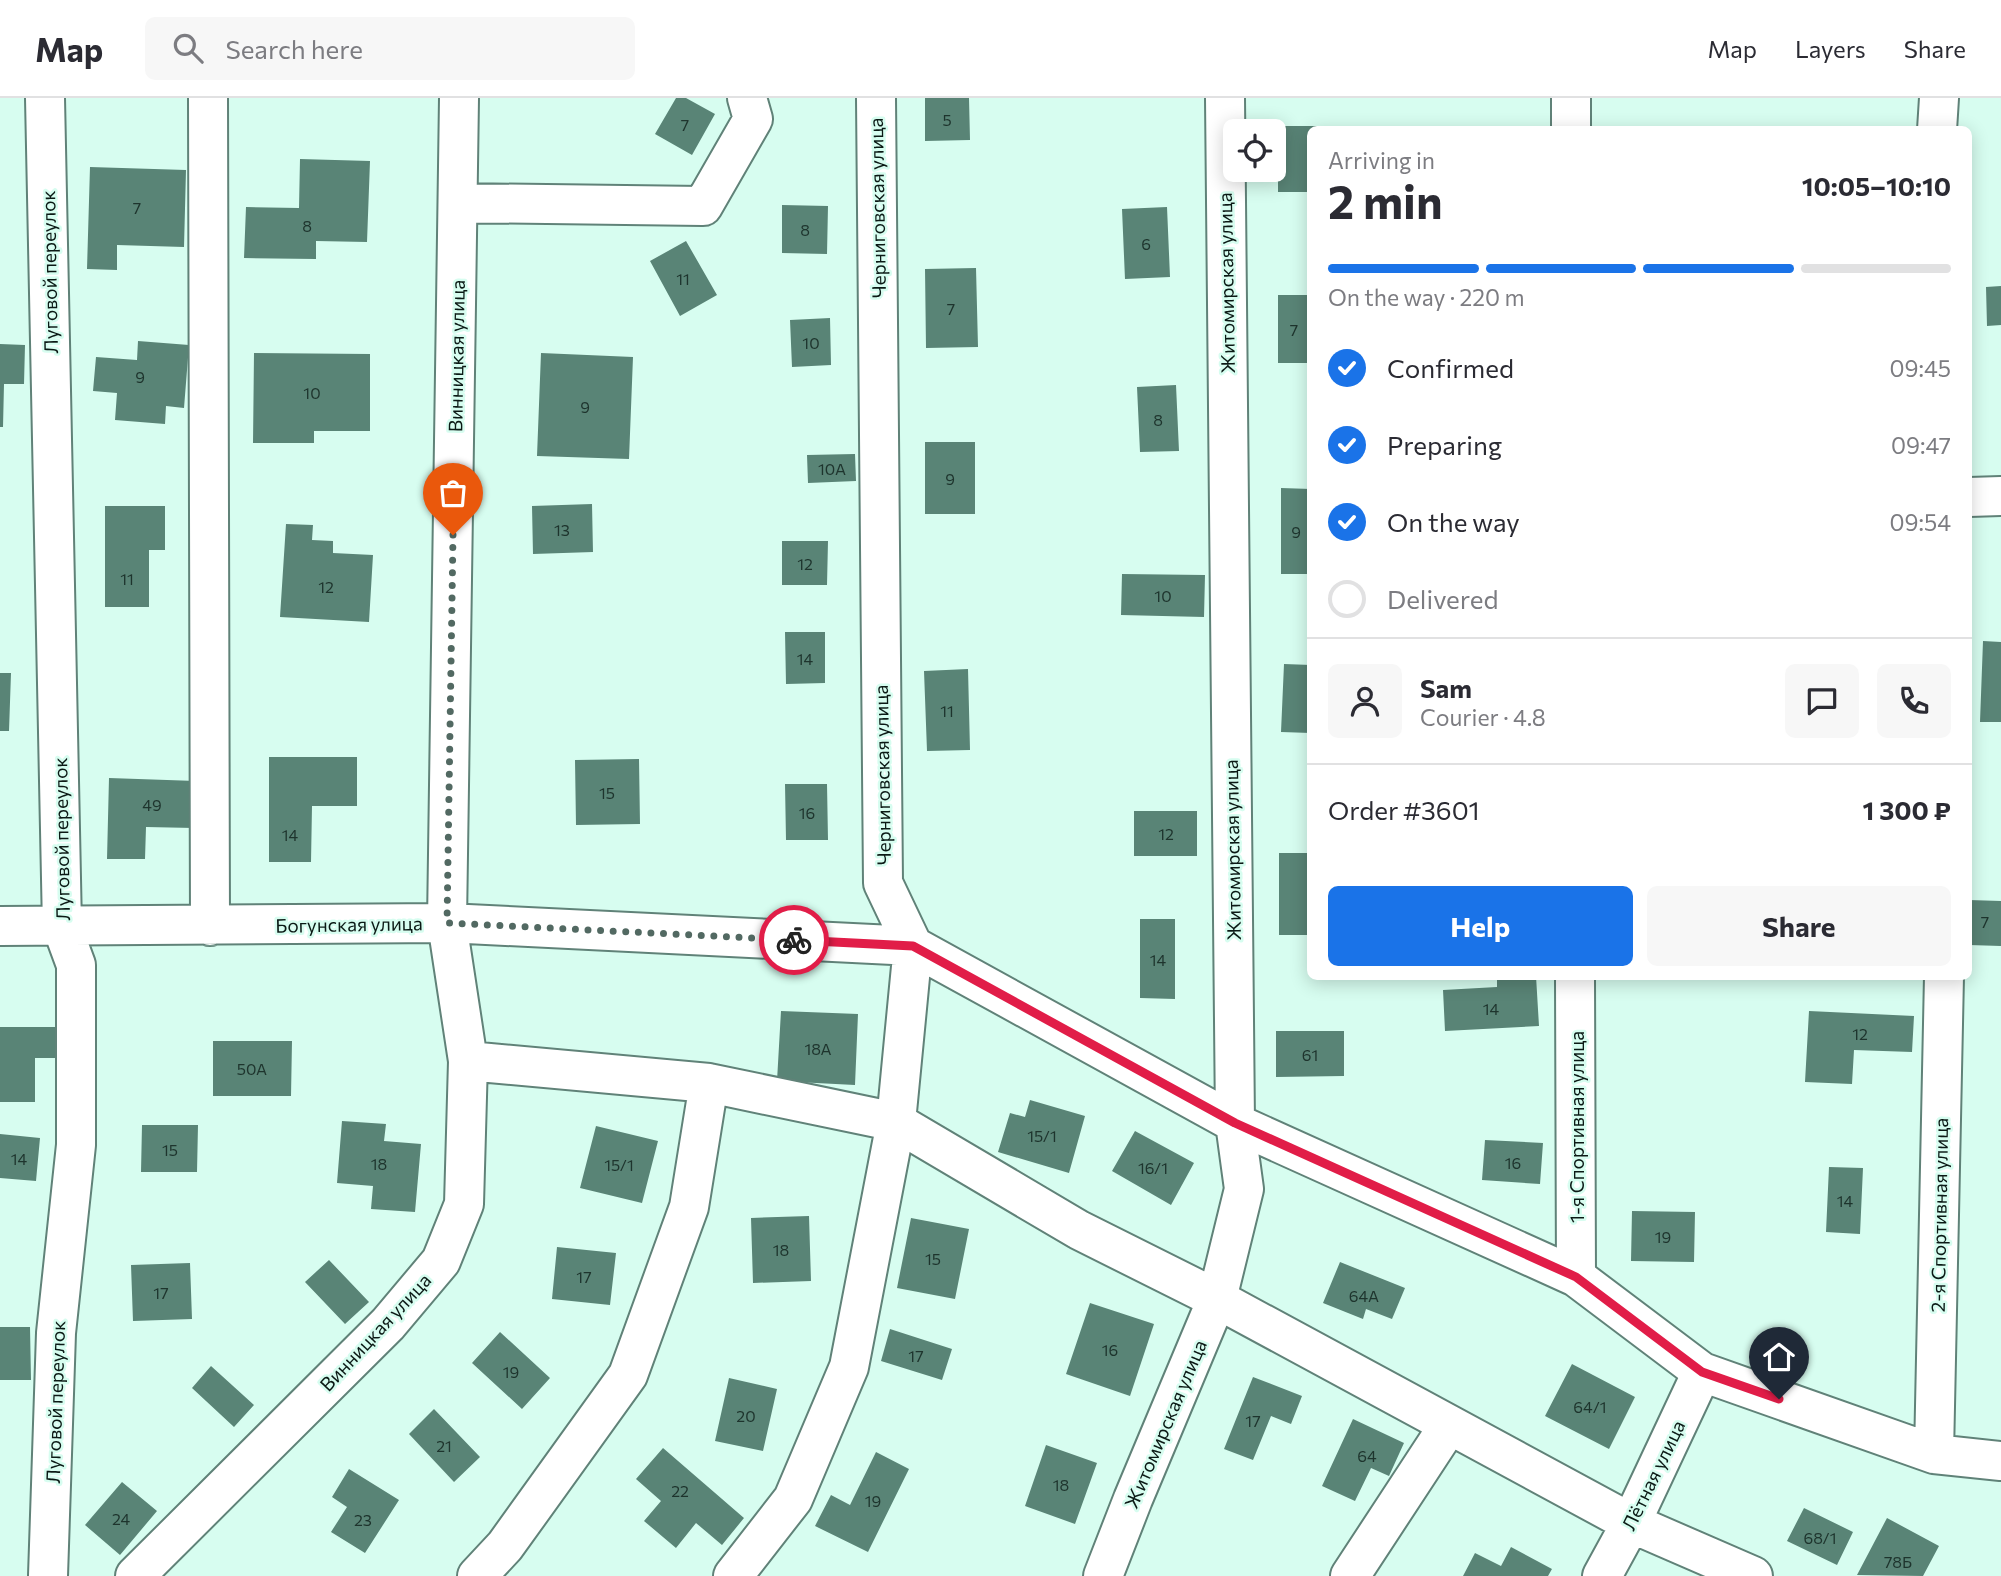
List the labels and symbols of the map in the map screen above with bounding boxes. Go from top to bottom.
house number: 5 [942,110,952,129]
house number: 7 [681,115,689,134]
street label: Черниговская улица [864,118,890,298]
street label: Луговой переулок [36,190,62,354]
street label: Житомирская улица [1213,192,1239,374]
house number: 7 [133,198,141,217]
house number: 8 [302,216,312,235]
house number: 8 [800,220,810,239]
house number: 6 [1141,234,1151,253]
house number: 11 [676,269,690,288]
street label: Винницкая улица [443,280,469,432]
house number: 7 [947,299,955,318]
house number: 7 [1290,320,1298,339]
house number: 10 [802,333,820,352]
house number: 9 [135,367,145,386]
house number: 10 [303,383,321,402]
house number: 9 [580,397,590,416]
house number: 8 [1153,410,1163,429]
house number: 10А [818,459,846,478]
pin [423,463,483,535]
house number: 9 [945,469,955,488]
house number: 13 [554,520,570,539]
house number: 9 [1291,522,1301,541]
house number: 12 [797,554,813,573]
house number: 11 [120,569,134,588]
house number: 12 [318,577,334,596]
house number: 10 [1154,586,1172,605]
house number: 14 [797,649,814,668]
street label: Черниговская улица [869,685,895,865]
house number: 11 [940,701,954,720]
street label: Луговой переулок [48,757,74,921]
street label: Житомирская улица [1219,759,1245,941]
house number: 15 [599,783,615,802]
house number: 49 [142,795,162,814]
house number: 16 [799,803,815,822]
house number: 12 [1158,824,1174,843]
house number: 14 [282,825,299,844]
courier [759,905,829,975]
street label: Богунская улица [275,911,423,937]
house number: 7 [1981,912,1989,931]
house number: 14 [1150,950,1167,969]
house number: 14 [1483,999,1500,1018]
house number: 12 [1852,1024,1868,1043]
street label: 1-я Спортивная улица [1565,1031,1588,1223]
house number: 18А [804,1039,832,1058]
house number: 61 [1302,1045,1318,1064]
house number: 50А [237,1059,267,1078]
street label: 2-я Спортивная улица [1926,1118,1952,1312]
house number: 15/1 [1027,1126,1057,1145]
house number: 15 [162,1140,178,1159]
house number: 14 [11,1149,28,1168]
house number: 16 [1505,1153,1521,1172]
house number: 18 [371,1154,387,1173]
house number: 15/1 [604,1155,634,1174]
house number: 16/1 [1138,1158,1168,1177]
house number: 14 [1837,1191,1854,1210]
house number: 19 [1655,1227,1671,1246]
house number: 18 [773,1240,789,1259]
house number: 15 [925,1249,941,1268]
house number: 17 [576,1267,592,1286]
street label: Винницкая улица [315,1268,435,1396]
house number: 17 [153,1283,169,1302]
house number: 64А [1349,1286,1379,1305]
street label: Луговой переулок [41,1320,69,1484]
pin [1749,1327,1809,1399]
street label: Житомирская улица [1119,1336,1211,1512]
house number: 16 [1102,1340,1118,1359]
house number: 17 [908,1346,924,1365]
house number: 19 [503,1362,519,1381]
house number: 64/1 [1573,1397,1607,1416]
house number: 20 [736,1406,756,1425]
house number: 17 [1245,1411,1261,1430]
street label: Лётная улица [1616,1416,1690,1534]
house number: 21 [436,1436,452,1455]
house number: 64 [1357,1446,1377,1465]
house number: 18 [1053,1475,1069,1494]
house number: 22 [671,1481,689,1500]
house number: 19 [865,1491,881,1510]
house number: 24 [112,1509,130,1528]
house number: 23 [354,1510,372,1529]
house number: 68/1 [1803,1528,1837,1547]
house number: 78Б [1884,1552,1912,1571]

